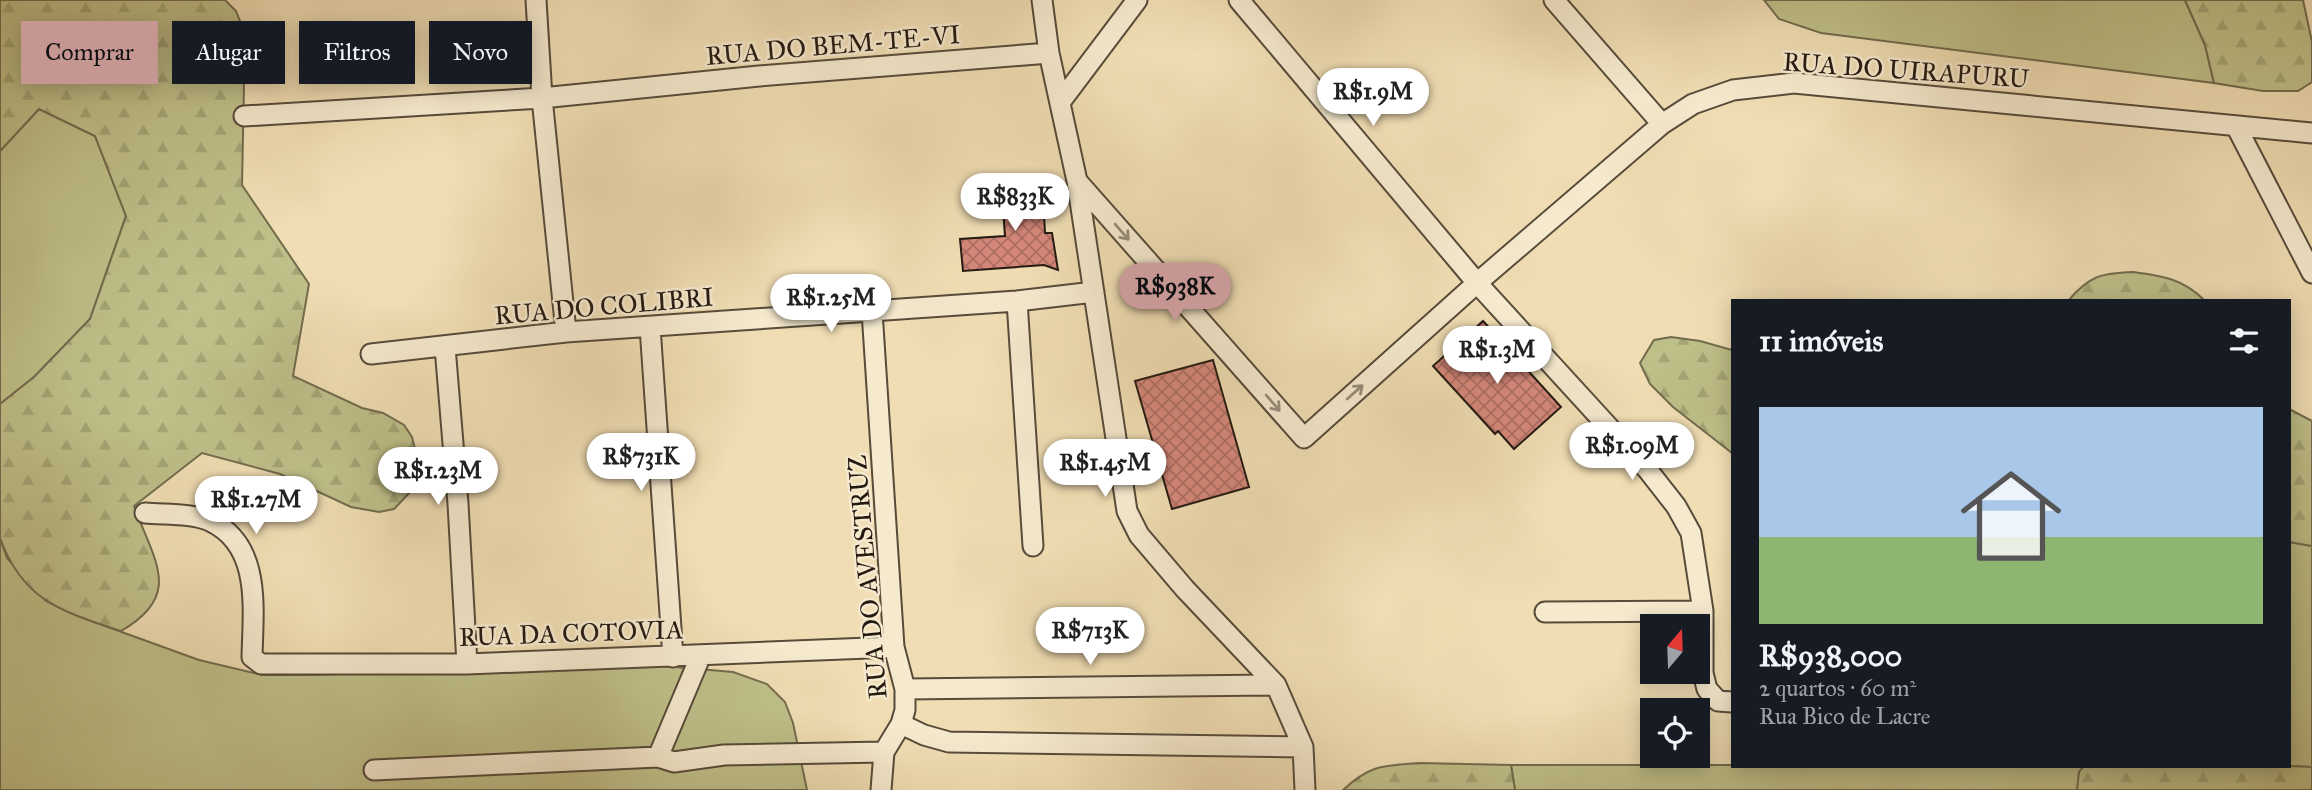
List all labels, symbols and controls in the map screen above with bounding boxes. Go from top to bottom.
street label: RUA DO BEM-TE-VI [704,18,962,72]
chip: Comprar [21,21,158,84]
chip: Alugar [172,21,285,84]
chip: Filtros [299,21,415,84]
chip: Novo [429,21,532,84]
street label: RUA DO UIRAPURU [1782,45,2031,95]
pin: R$1.9M [1316,68,1430,128]
text: R$1.9M [1333,77,1413,105]
pin: R$833K [958,174,1072,233]
text: R$833K [977,182,1053,210]
one-way arrow [1114,223,1130,241]
pin: R$938K [1118,264,1232,323]
text: R$938K [1135,272,1215,300]
pin: R$1.25M [766,274,896,334]
street label: RUA DO COLIBRI [493,280,715,332]
text: R$1.25M [786,283,876,311]
icon: filters [2225,322,2263,360]
text: 11 imóveis [1759,323,1883,359]
pin: R$1.3M [1440,326,1554,386]
text: R$1.3M [1459,335,1535,363]
one-way arrow [1346,384,1364,400]
one-way arrow [1265,393,1281,411]
pin: R$1.09M [1567,422,1697,482]
text: R$1.09M [1585,431,1679,459]
pin: R$731K [584,434,698,493]
pin: R$1.45M [1040,440,1170,499]
text: R$731K [603,442,679,470]
pin: R$1.23M [373,448,503,507]
text: R$1.45M [1059,448,1151,476]
street label: RUA DO AVESTRUZ [840,453,894,701]
icon: home [1948,453,2074,579]
text: R$1.23M [394,456,482,484]
pin: R$1.27M [191,476,321,536]
text: R$1.27M [211,485,301,513]
pin: R$713K [1033,608,1147,667]
street label: RUA DA COTOVIA [458,613,684,653]
north arrow [1640,614,1710,684]
map controls [1640,614,1710,768]
text: R$713K [1052,616,1128,644]
text: R$938,000 [1759,638,1902,674]
text: 2 quartos · 60 m² [1759,674,1916,702]
button: locate [1640,698,1710,768]
text: Rua Bico de Lacre [1759,702,1930,730]

